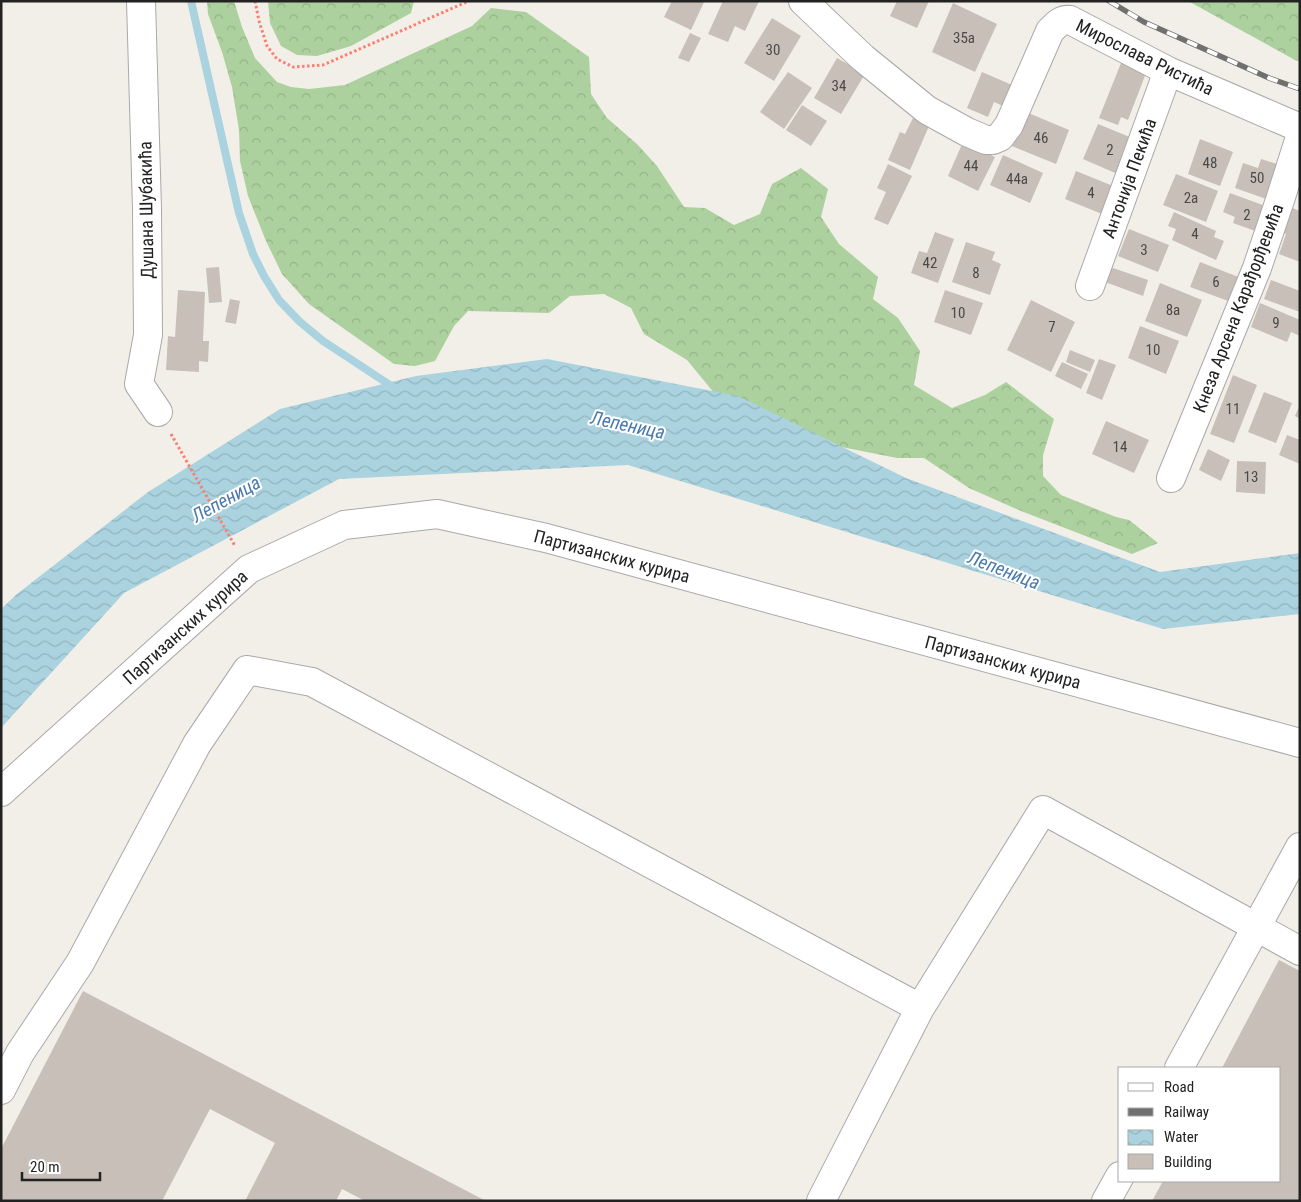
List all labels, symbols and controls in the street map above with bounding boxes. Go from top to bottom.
street label: Мирослава Ристића [1073,15,1217,99]
house number: 35a [953,29,975,47]
house number: 30 [766,41,780,59]
house number: 34 [832,77,846,95]
street label: Антонија Пекића [1098,115,1160,241]
house number: 46 [1034,129,1048,147]
street label: Душана Шубакића [134,141,158,279]
house number: 2 [1106,141,1114,159]
house number: 48 [1203,154,1217,172]
house number: 44 [964,157,978,175]
house number: 50 [1250,169,1264,187]
house number: 44a [1006,170,1028,188]
house number: 4 [1087,184,1095,202]
house number: 2a [1184,189,1198,207]
street label: Кнеза Арсена Карађорђевића [1188,201,1288,415]
house number: 2 [1243,206,1251,224]
house number: 4 [1191,225,1199,243]
house number: 3 [1140,241,1148,259]
house number: 42 [923,254,937,272]
house number: 8 [972,264,980,282]
house number: 6 [1212,273,1220,291]
house number: 8a [1166,301,1180,319]
house number: 10 [951,304,965,322]
house number: 9 [1272,314,1280,332]
house number: 7 [1048,318,1056,336]
house number: 10 [1146,341,1160,359]
house number: 11 [1226,400,1240,418]
water label: Лепеница [588,406,667,444]
house number: 14 [1113,438,1127,456]
house number: 13 [1244,468,1258,486]
water label: Лепеница [187,471,264,528]
street label: Партизанских курира [532,525,692,587]
water label: Лепеница [964,545,1043,594]
street label: Партизанских курира [118,566,252,688]
street label: Партизанских курира [923,631,1083,693]
legend [1118,1067,1281,1182]
text: Road [1164,1078,1194,1096]
text: Railway [1164,1103,1209,1121]
text: Water [1164,1128,1199,1146]
scale bar [22,1150,100,1182]
text: Building [1164,1153,1212,1171]
text: 20 m [30,1158,60,1176]

